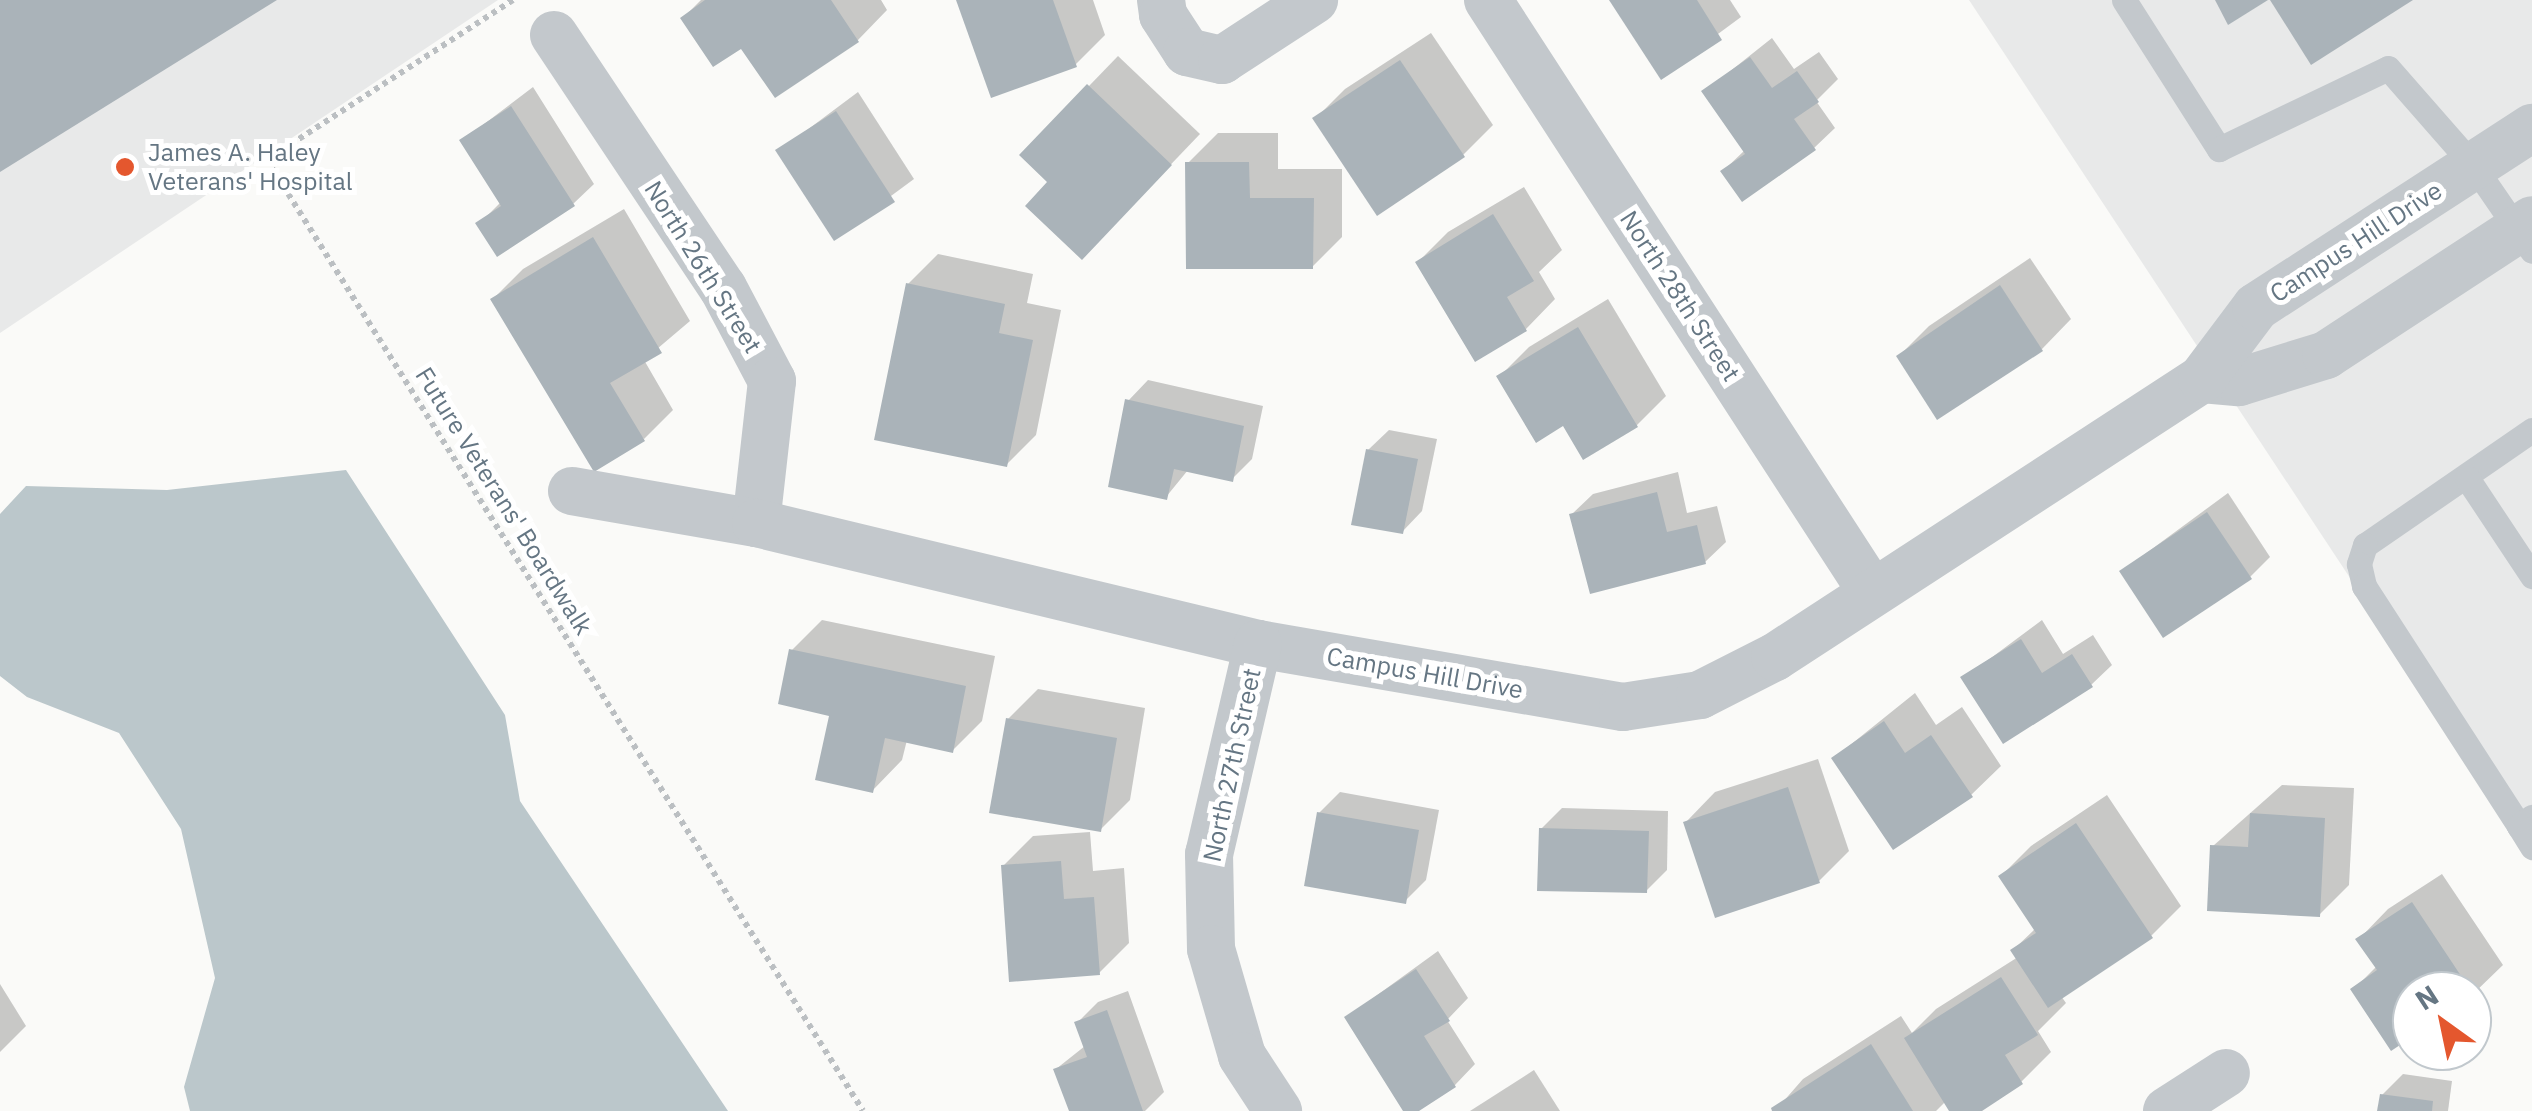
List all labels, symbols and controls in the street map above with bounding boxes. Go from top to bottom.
place label: James A. Haley Veterans' Hospital [148,138,353,197]
marker: James A. Haley Veterans' Hospital [112,154,138,180]
street label: North 26th Street [638,175,768,359]
street label: Campus Hill Drive [2264,175,2448,309]
street label: North 28th Street [1614,205,1746,387]
street label: Future Veterans' Boardwalk [409,362,599,640]
street label: Campus Hill Drive [1325,641,1525,705]
street label: North 27th Street [1197,665,1267,865]
north arrow [2392,971,2492,1071]
text: N [2408,976,2445,1018]

